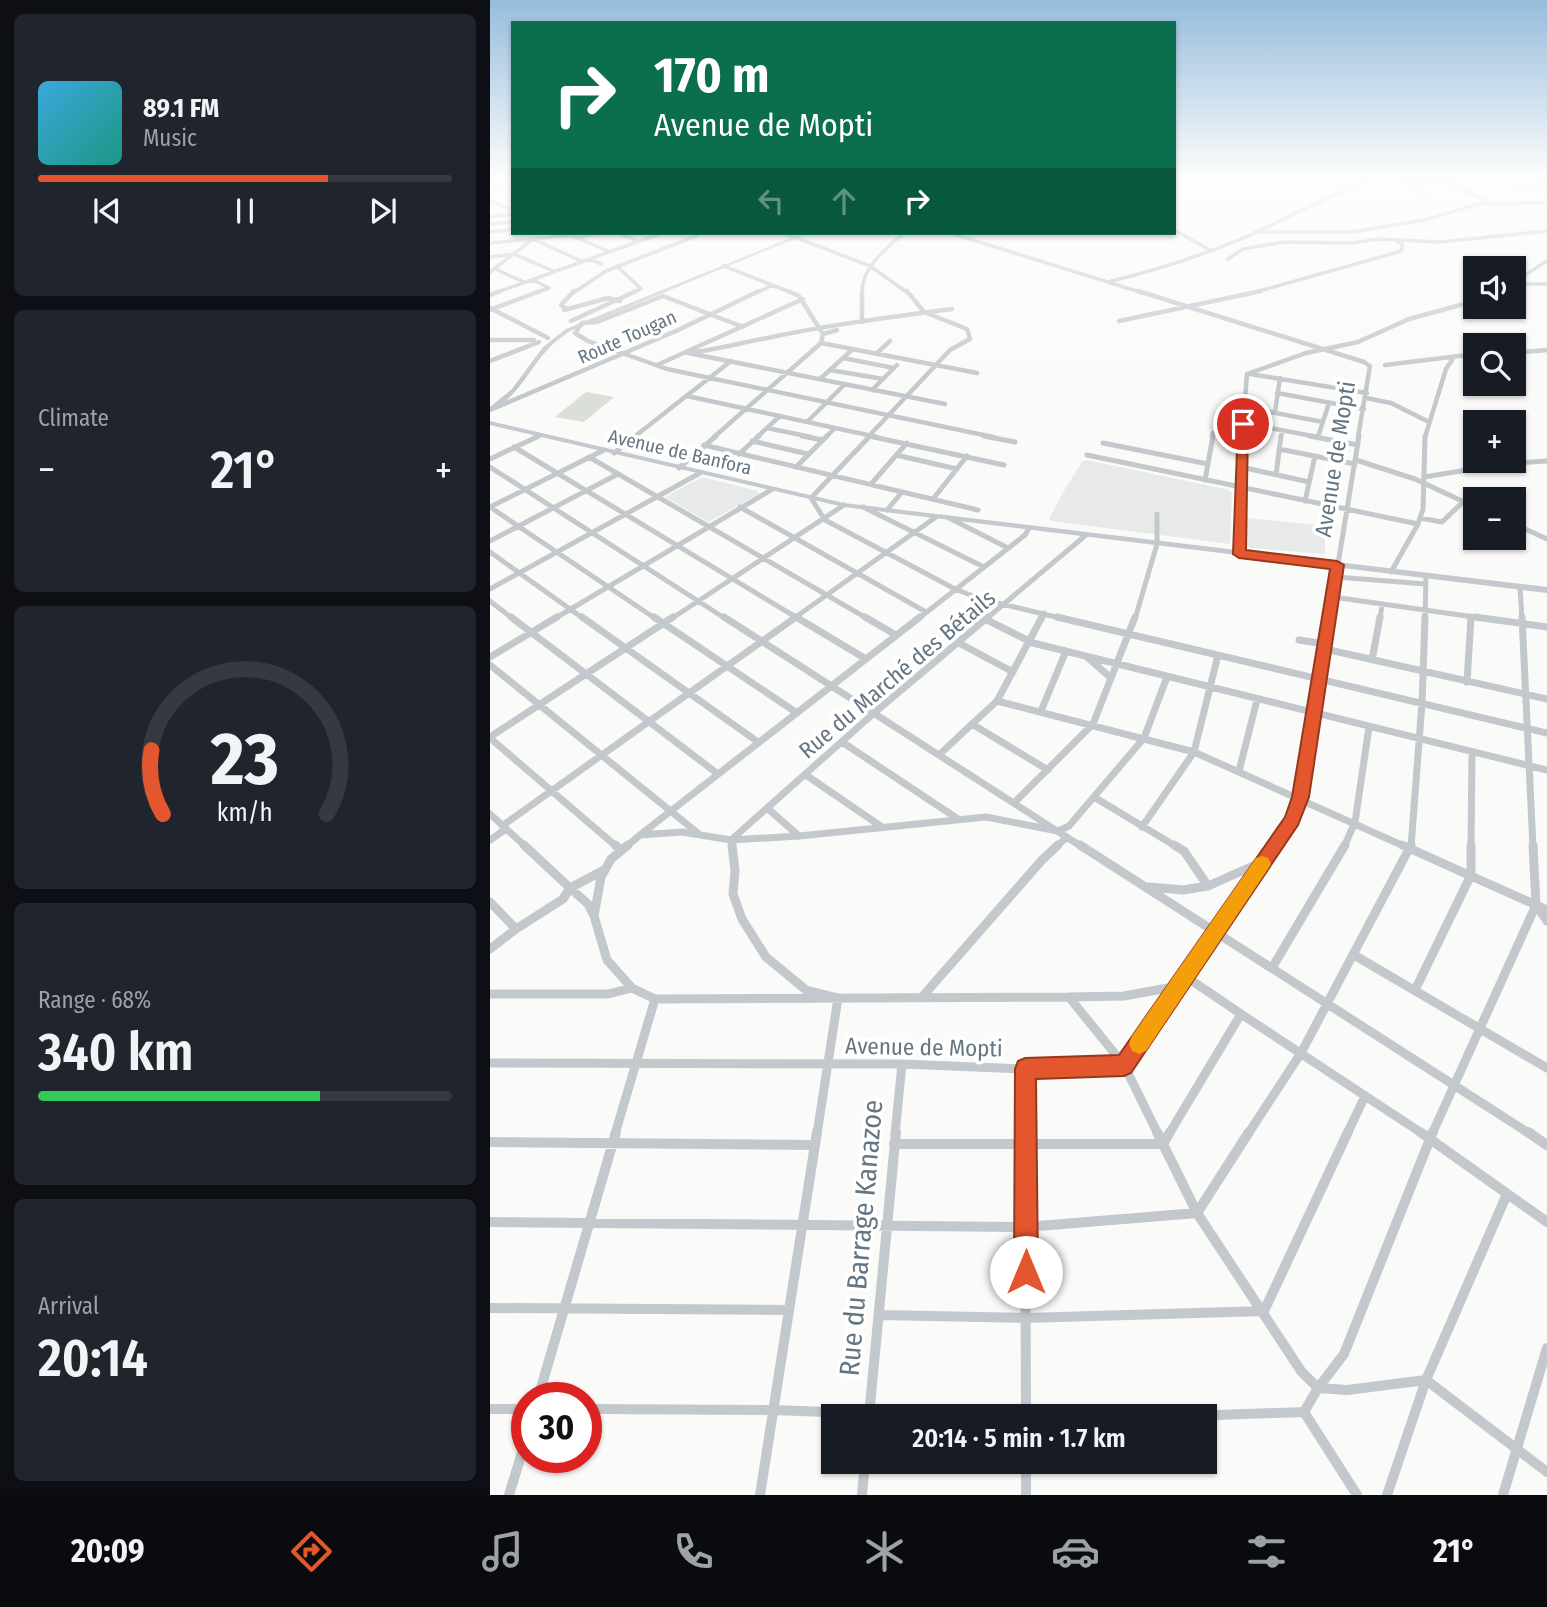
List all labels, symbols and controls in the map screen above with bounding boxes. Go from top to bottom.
text: 170 m [654,46,770,105]
icon: right [539,49,630,140]
text: 89.1 FM [143,93,219,124]
text: Avenue de Mopti [654,106,873,144]
text: Music [143,124,197,152]
icon: left [752,182,790,220]
icon: ahead [825,182,863,220]
icon: right [898,182,936,220]
icon: previous [88,192,126,230]
icon: pause [226,192,264,230]
icon: next [364,192,402,230]
map controls [1463,256,1526,550]
button: sound [1463,256,1526,319]
street label: Route Tougan [574,305,680,369]
button: search [1463,333,1526,396]
street label: Avenue de Mopti [1309,379,1361,539]
pin [1213,394,1273,454]
text: Climate [38,404,109,432]
icon: arrive [1224,405,1262,443]
button: + [1463,410,1526,473]
street label: Avenue de Banfora [606,424,754,480]
text: 21° [210,439,279,502]
text: − [38,447,55,493]
text: + [435,447,452,493]
button: − [1463,487,1526,550]
street label: Rue du Marché des Bétails [793,583,1001,764]
text: 23 [210,716,279,803]
text: km/h [217,797,273,827]
text: Range · 68% [38,986,151,1014]
text: 340 km [38,1021,193,1084]
street label: Avenue de Mopti [845,1032,1003,1062]
street label: Rue du Barrage Kanazoe [832,1099,890,1377]
position arrow [989,1235,1063,1309]
text: Arrival [38,1292,99,1320]
text: 20:14 [38,1327,148,1390]
speed limit sign: 30 [511,1382,602,1473]
text: 20:14 · 5 min · 1.7 km [912,1423,1126,1454]
icon: directions [287,1527,336,1576]
icon: music [478,1527,527,1576]
icon: phone [669,1527,718,1576]
icon: climate [860,1527,909,1576]
icon: car [1051,1527,1100,1576]
icon: filters [1242,1527,1291,1576]
text: 20:09 [71,1532,144,1570]
text: 21° [1433,1532,1476,1570]

